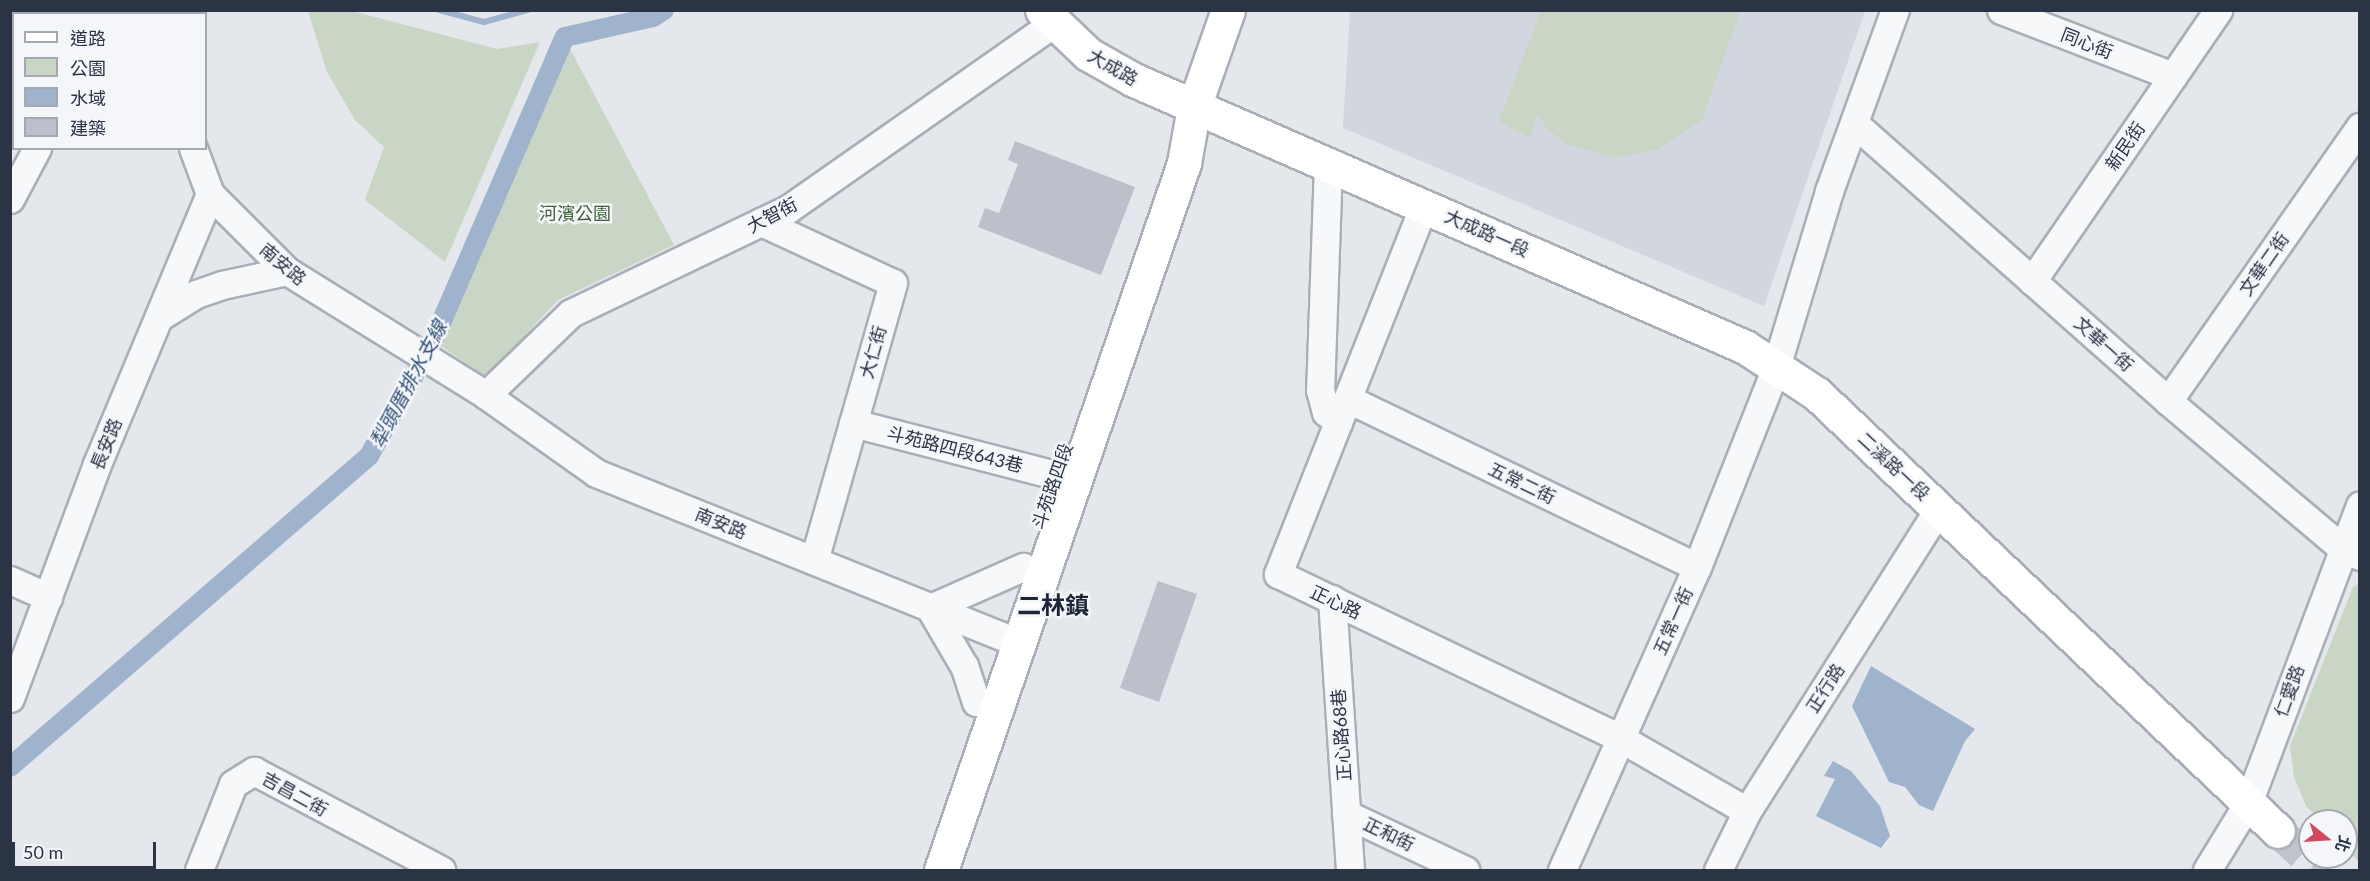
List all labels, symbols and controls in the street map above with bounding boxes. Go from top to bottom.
legend [12,12,207,150]
street label: 同心街 [2058,23,2116,63]
text: 道路 [70,27,106,49]
street label: 大成路 [1084,44,1142,90]
text: 公園 [70,57,106,79]
text: 水域 [70,87,106,109]
text: 建築 [70,117,106,139]
street label: 新民街 [2101,118,2149,174]
street label: 大智街 [743,193,801,237]
park label: 河濱公園 [539,202,611,224]
street label: 大成路一段 [1441,205,1533,261]
street label: 文華二街 [2235,228,2293,300]
street label: 南安路 [255,238,311,290]
street label: 文華一街 [2070,312,2138,376]
water label: 犁頭厝排水支線 [365,317,451,451]
street label: 大仁街 [855,323,891,381]
street label: 長安路 [86,415,126,473]
street label: 斗苑路四段643巷 [885,422,1025,476]
street label: 二溪路一段 [1854,427,1934,505]
street label: 斗苑路四段 [1027,440,1077,532]
street label: 五常二街 [1485,458,1559,508]
street label: 南安路 [692,503,750,543]
street label: 正心路 [1307,581,1365,623]
street label: 五常一街 [1648,584,1698,658]
district label: 二林鎮 [1017,591,1089,619]
street label: 正行路 [1801,659,1849,717]
street label: 仁愛路 [2270,662,2308,720]
street label: 正心路68巷 [1327,688,1355,782]
street label: 吉昌二街 [258,767,332,821]
north arrow [2298,809,2358,869]
street label: 正和街 [1360,812,1418,856]
scale bar [15,830,159,868]
text: 北 [2332,834,2355,855]
text: 50 m [23,841,63,863]

